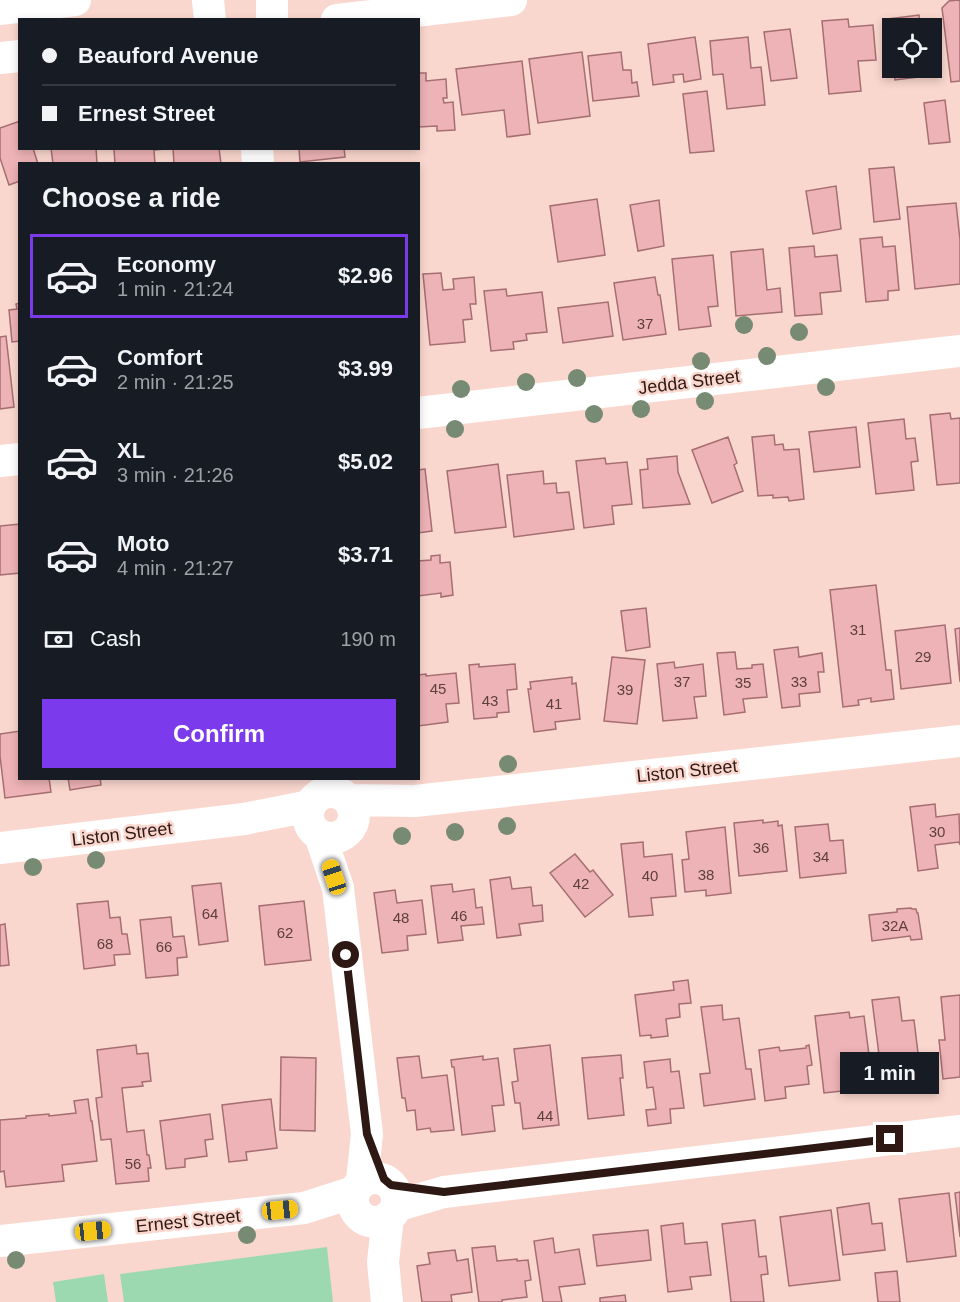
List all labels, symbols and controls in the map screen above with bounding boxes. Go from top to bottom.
map controls [882,18,942,78]
button: locate [882,18,942,78]
text: Beauford Avenue [78,43,259,68]
text: Ernest Street [78,101,215,126]
text: Choose a ride [42,183,221,213]
icon: car [45,249,99,303]
text: Economy [117,252,216,277]
text: $2.96 [338,263,393,288]
text: 1 min · 21:24 [117,278,234,300]
house number: 37 [637,315,653,332]
icon: car [45,342,99,396]
text: Comfort [117,345,203,370]
text: $3.99 [338,356,393,381]
street label: Jedda Street [637,366,741,398]
text: 2 min · 21:25 [117,371,234,393]
icon: car [45,435,99,489]
text: XL [117,438,145,463]
text: $5.02 [338,449,393,474]
text: 3 min · 21:26 [117,464,234,486]
icon: car [45,528,99,582]
text: Moto [117,531,170,556]
text: $3.71 [338,542,393,567]
text: 4 min · 21:27 [117,557,234,579]
house number: 31 [850,621,866,638]
icon: cash [42,623,75,656]
text: Cash [90,626,141,651]
text: 190 m [340,628,396,650]
house number: 29 [915,648,931,665]
house number: 37 [674,673,690,690]
house number: 33 [791,673,807,690]
house number: 35 [735,674,751,691]
house number: 45 [430,680,446,697]
house number: 39 [617,681,633,698]
house number: 43 [482,692,498,709]
house number: 41 [546,695,562,712]
button: Confirm [42,699,396,768]
street label: Liston Street [636,756,738,786]
street label: Liston Street [71,818,173,850]
house number: 30 [929,823,945,840]
house number: 36 [753,839,769,856]
house number: 34 [813,848,829,865]
car [320,857,348,897]
house number: 38 [698,866,714,883]
house number: 40 [642,867,658,884]
house number: 42 [573,875,589,892]
house number: 64 [202,905,218,922]
house number: 46 [451,907,467,924]
house number: 48 [393,909,409,926]
house number: 32A [882,917,908,934]
house number: 62 [277,924,293,941]
house number: 68 [97,935,113,952]
house number: 66 [156,938,172,955]
route start [332,941,359,968]
callout: 1 min [840,1052,940,1094]
text: 1 min [863,1062,916,1084]
house number: 44 [537,1107,553,1124]
route end [876,1125,903,1152]
house number: 56 [125,1155,141,1172]
car [261,1199,299,1221]
street label: Ernest Street [135,1206,241,1236]
car [74,1220,112,1242]

